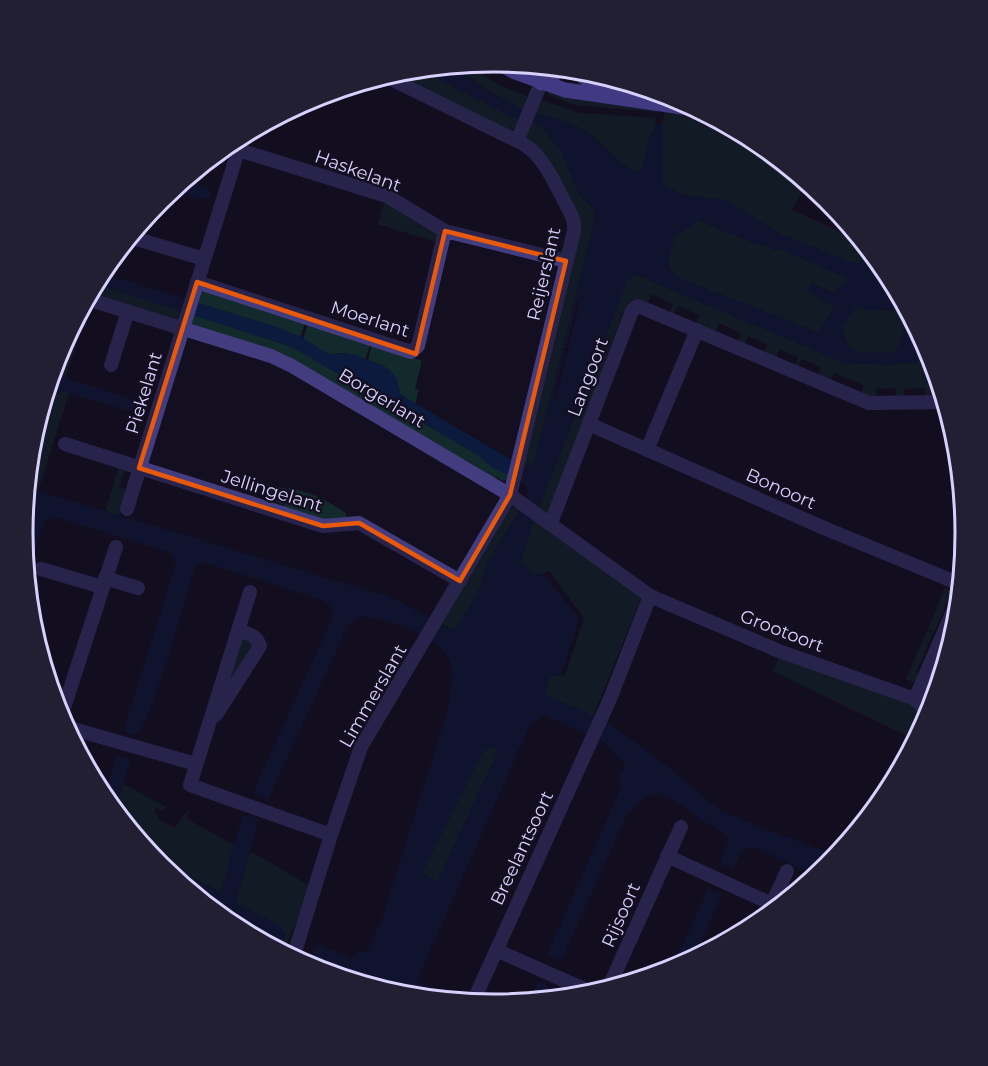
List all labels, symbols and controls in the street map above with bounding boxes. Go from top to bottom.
street label: Haskelant [312,145,404,197]
street label: Reijerslant [523,225,565,323]
street label: Moerlant [328,296,412,342]
street label: Langoort [563,334,613,420]
street label: Piekelant [121,349,167,437]
street label: Borgerlant [335,364,429,432]
street label: Bonoort [743,464,819,514]
street label: Jellingelant [218,465,325,517]
street label: Grootoort [737,605,827,657]
street label: Limmerslant [335,641,411,751]
street label: Breelantsoort [486,787,558,909]
street label: Rijsoort [597,879,645,951]

